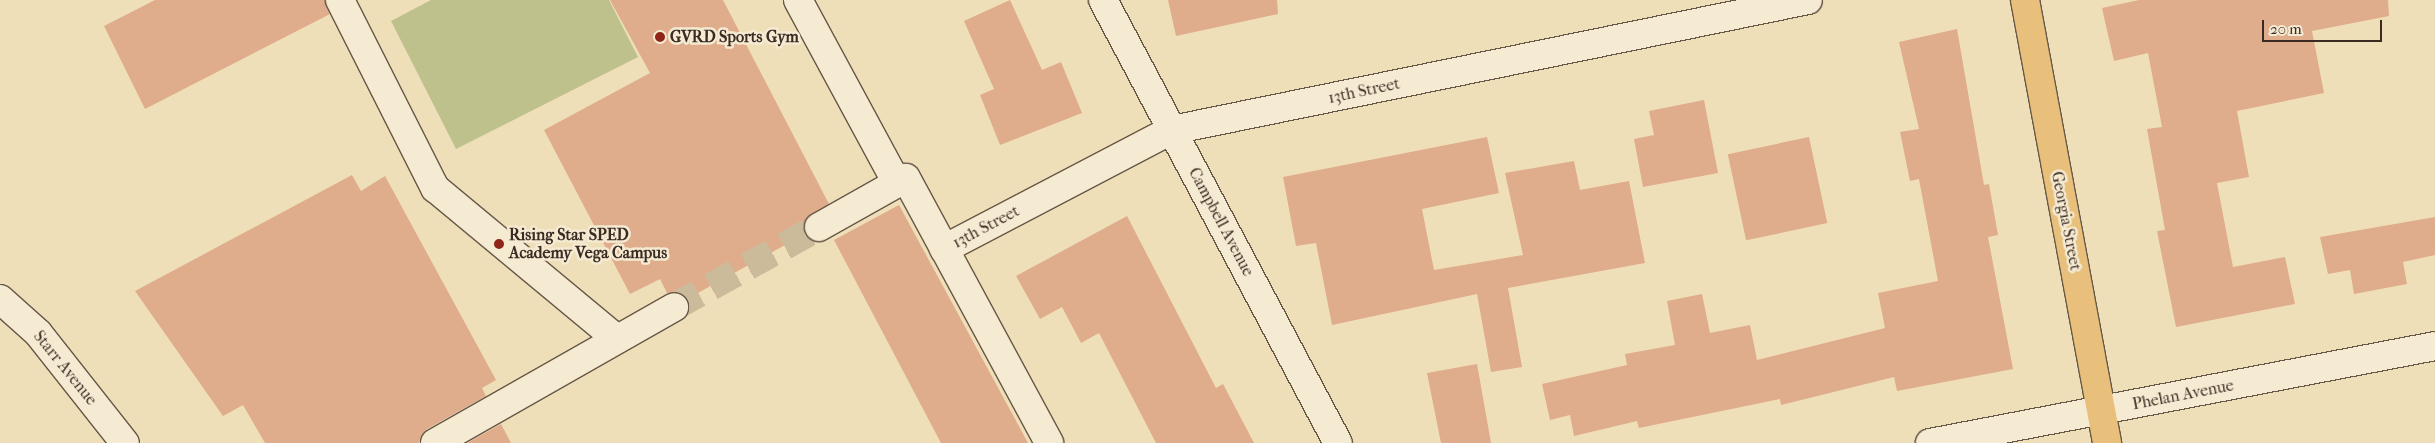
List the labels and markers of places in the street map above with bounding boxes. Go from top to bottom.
place label: GVRD Sports Gym [670,27,799,47]
marker: GVRD Sports Gym [654,31,666,43]
place label: Rising Star SPED Academy Vega Campus [509,225,667,263]
marker: Rising Star SPED Academy Vega Campus [493,238,505,250]

